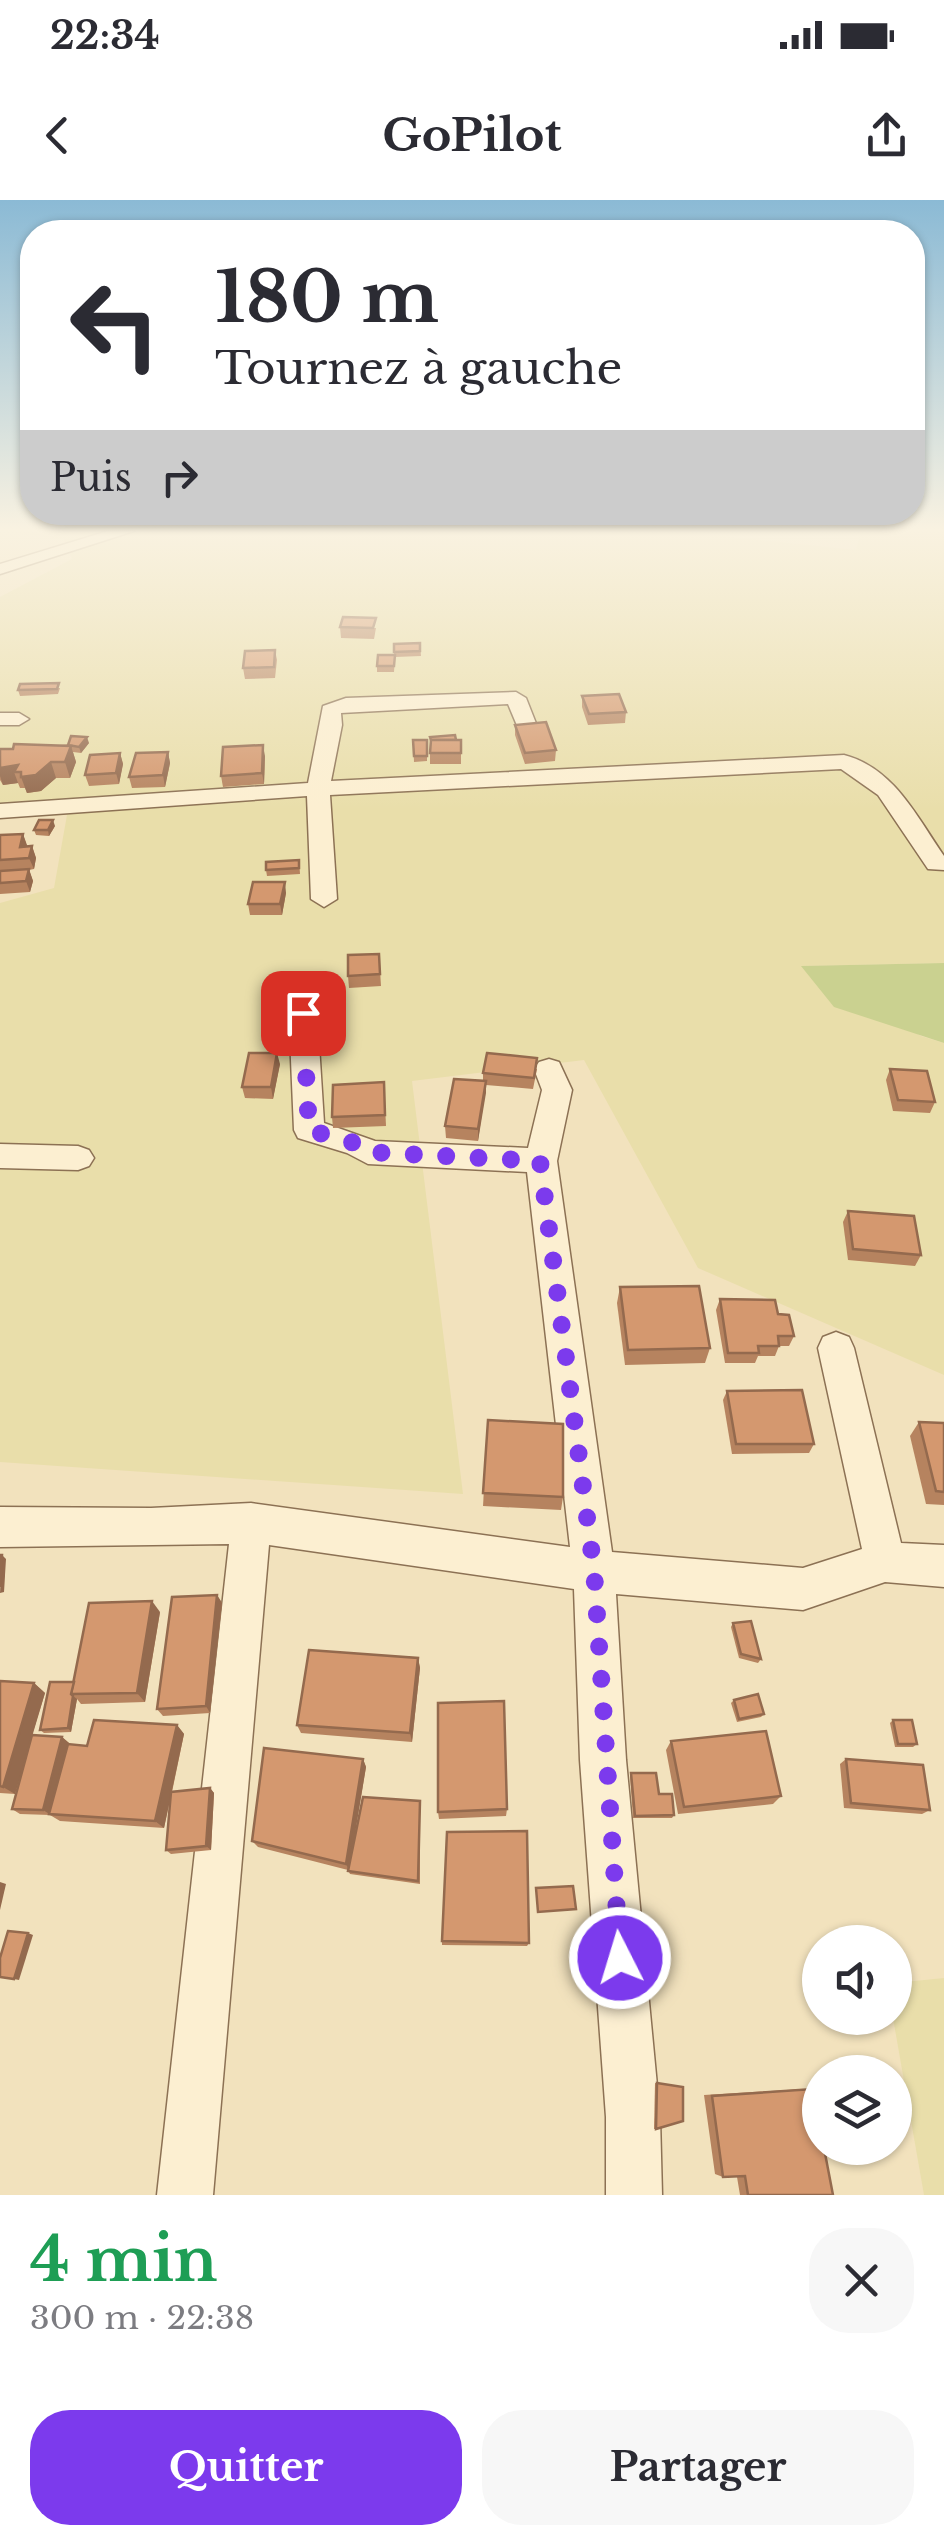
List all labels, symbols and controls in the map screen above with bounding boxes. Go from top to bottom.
text: 22:34 [50,12,160,59]
text: GoPilot [382,107,562,163]
icon: back [30,108,85,163]
icon: share [859,108,914,163]
text: 180 m [215,254,439,341]
icon: left [50,260,180,390]
text: Tournez à gauche [215,340,622,396]
icon: right [152,450,207,505]
text: Puis [50,454,132,501]
pin [261,971,346,1056]
icon: arrive [276,986,331,1041]
position arrow [568,1906,672,2010]
map controls [802,1925,912,2165]
button: sound [802,1925,912,2035]
button: layers [802,2055,912,2165]
text: 4 min [30,2223,217,2297]
button: close [809,2228,914,2333]
text: 300 m · 22:38 [30,2298,254,2338]
button: Quitter [30,2410,462,2525]
button: Partager [482,2410,914,2525]

